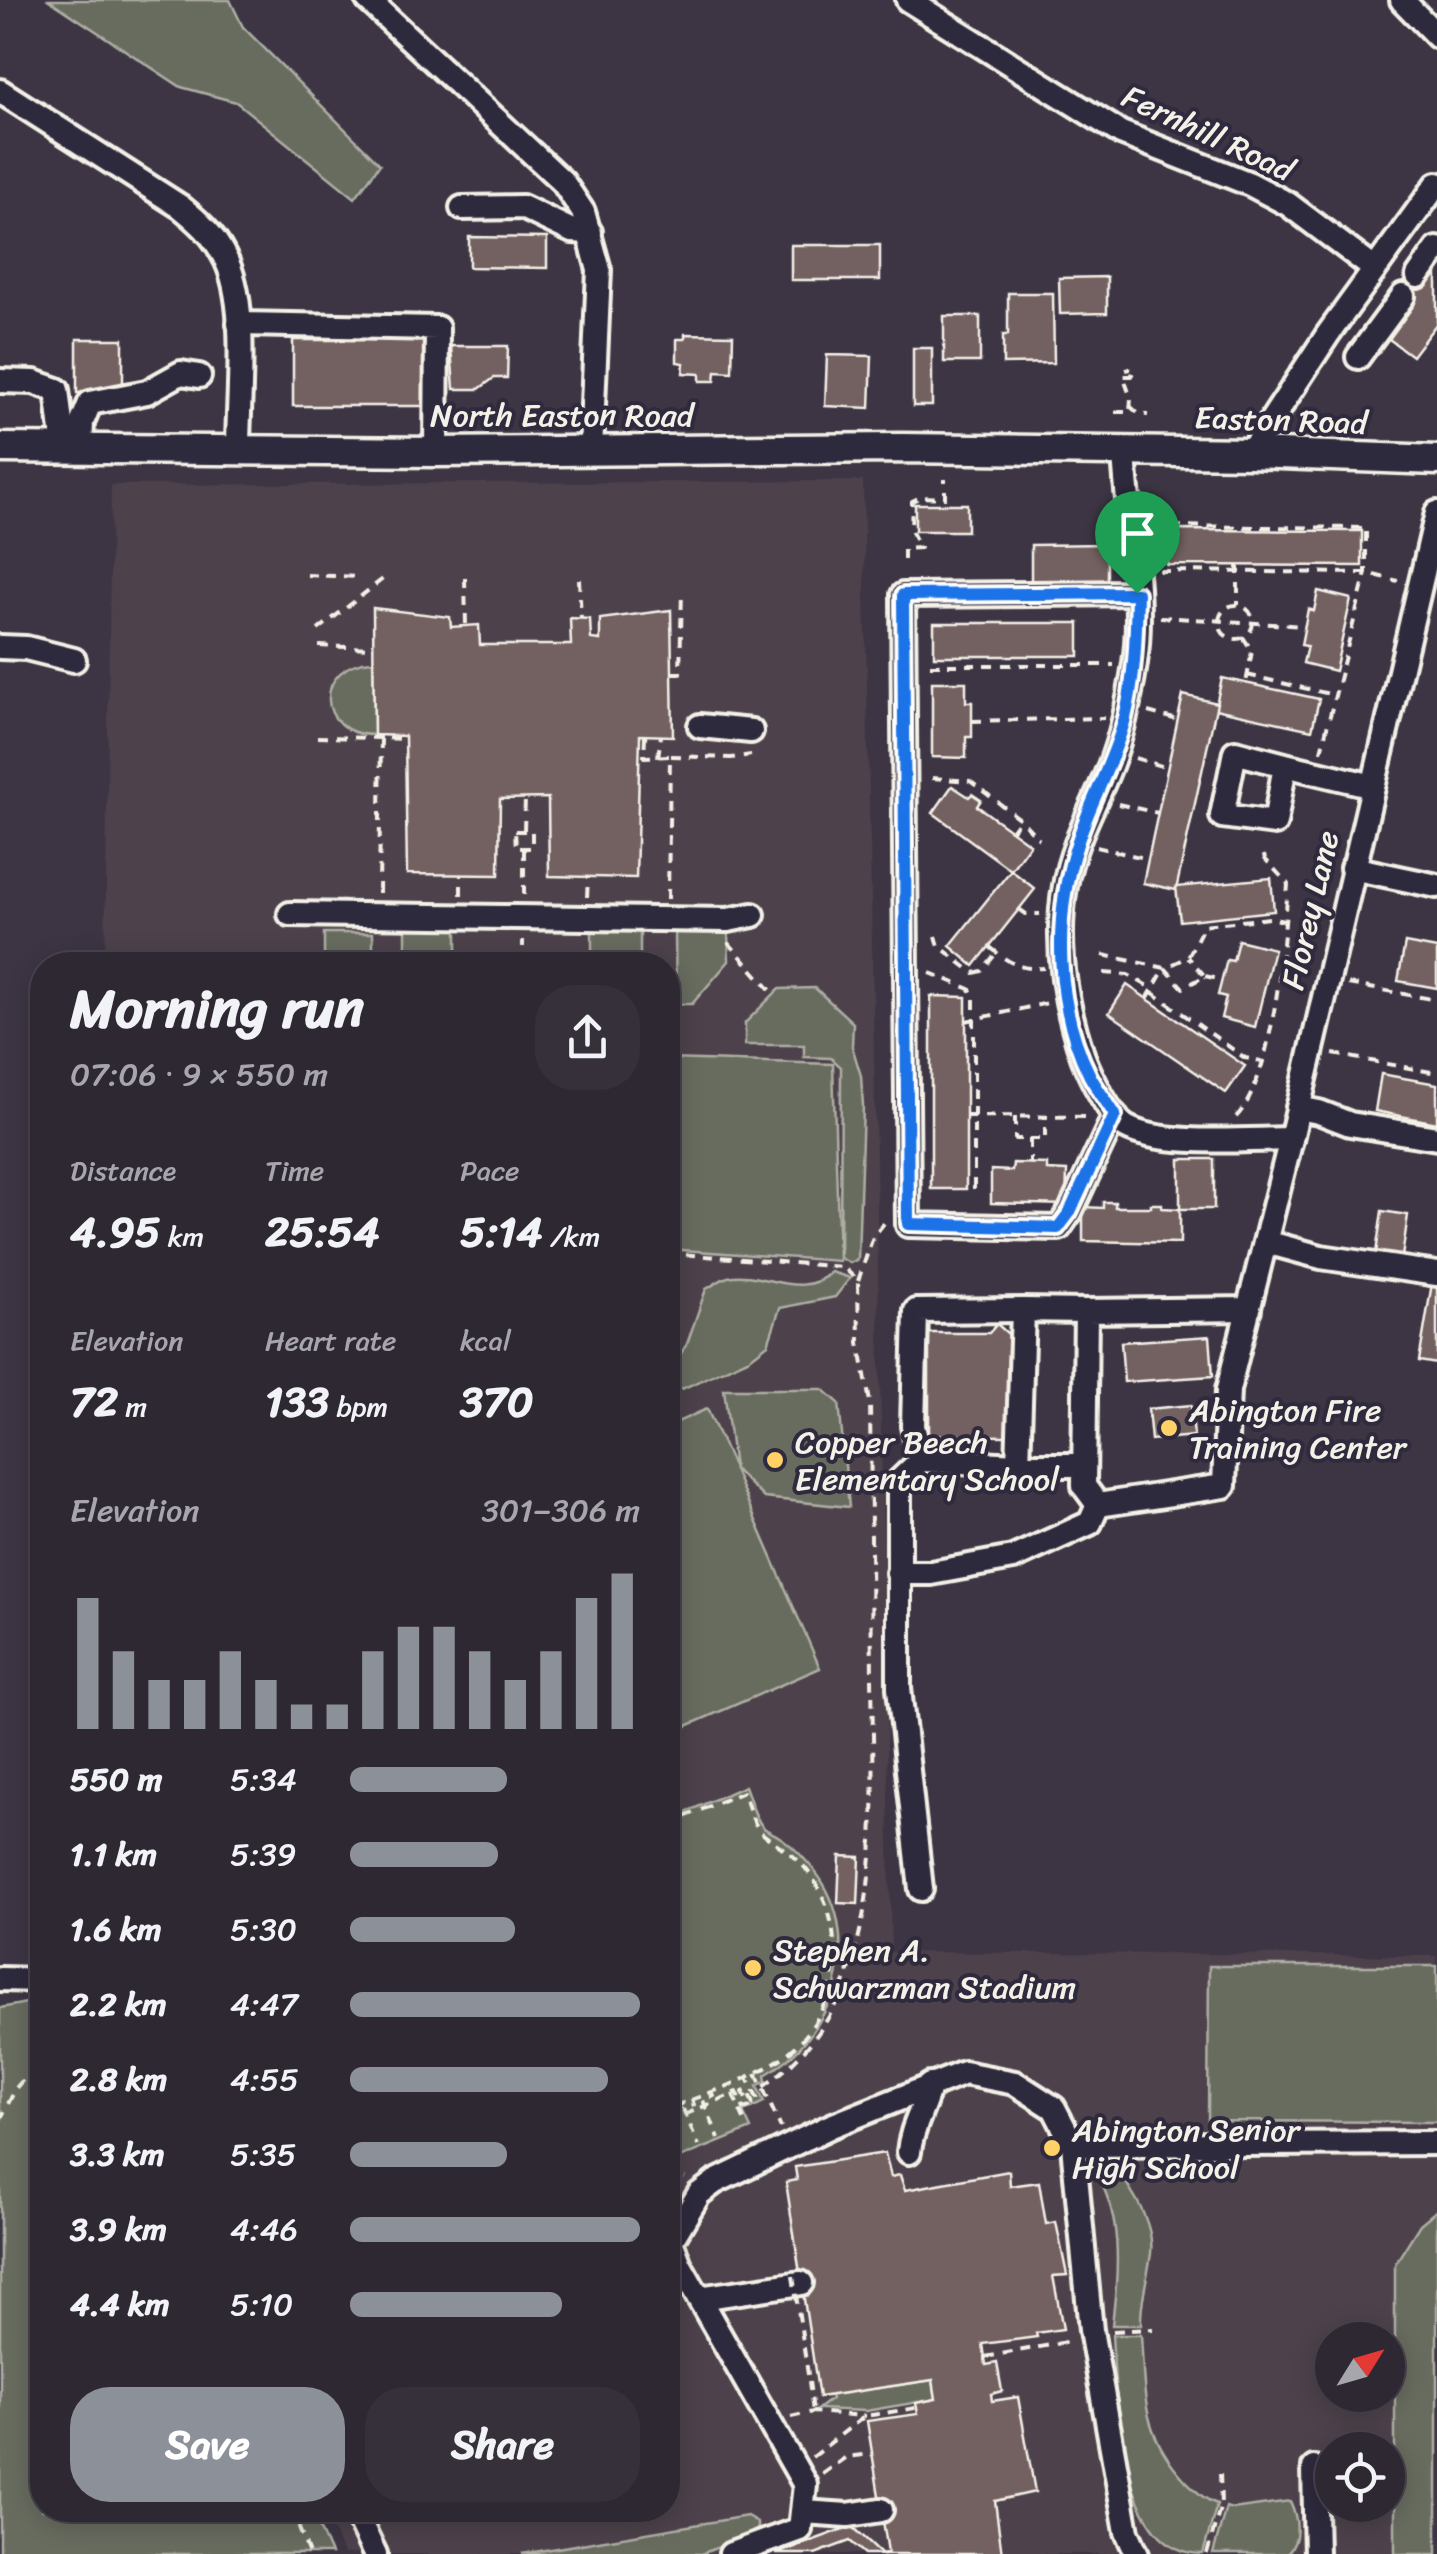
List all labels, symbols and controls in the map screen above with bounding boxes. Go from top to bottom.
street label: Fernhill Road [1112,69,1305,199]
street label: North Easton Road [430,387,696,444]
street label: Easton Road [1194,389,1370,452]
pin [1095,491,1180,594]
icon: arrive [1110,506,1165,561]
street label: Florey Lane [1265,825,1356,995]
text: Morning run [70,960,364,1057]
button: share [535,985,640,1090]
text: 07:06 · 9 × 550 m [70,1046,328,1103]
text: Distance [70,1146,176,1195]
text: Time [265,1146,324,1195]
text: Pace [460,1146,519,1195]
text: 4.95 [70,1195,160,1269]
text: 25:54 [265,1195,380,1269]
text: 5:14 [460,1195,543,1269]
text: km [160,1212,204,1261]
text: /km [543,1212,600,1261]
text: Elevation [70,1316,183,1365]
text: Heart rate [265,1316,396,1365]
text: kcal [460,1316,511,1365]
text: 72 [70,1365,118,1439]
text: 133 [265,1365,329,1439]
text: 370 [460,1365,534,1439]
text: m [118,1382,147,1431]
text: bpm [329,1382,388,1431]
place label: Abington Fire Training Center [1188,1382,1408,1476]
place label: Copper Beech Elementary School [795,1414,1060,1508]
marker: Abington Fire Training Center [1158,1417,1180,1439]
marker: Copper Beech Elementary School [764,1449,786,1471]
text: Elevation [70,1482,200,1539]
text: 301–306 m [481,1482,640,1539]
text: 550 m [70,1751,162,1808]
text: 5:34 [230,1751,297,1808]
text: 1.1 km [70,1826,157,1883]
text: 5:39 [230,1826,296,1883]
text: 1.6 km [70,1901,161,1958]
text: 5:30 [230,1901,297,1958]
place label: Stephen A. Schwarzman Stadium [773,1922,1076,2016]
marker: Stephen A. Schwarzman Stadium [742,1957,764,1979]
text: 2.2 km [70,1976,166,2033]
text: 4:47 [230,1976,298,2033]
text: 2.8 km [70,2051,167,2108]
text: 4:55 [230,2051,299,2108]
place label: Abington Senior High School [1071,2102,1302,2196]
text: 3.3 km [70,2126,165,2183]
text: 5:35 [230,2126,296,2183]
marker: Abington Senior High School [1041,2137,1063,2159]
text: 3.9 km [70,2201,167,2258]
text: 4:46 [230,2201,298,2258]
text: 4.4 km [70,2276,170,2333]
text: 5:10 [230,2276,293,2333]
north arrow [1315,2322,1405,2412]
map controls [1315,2322,1405,2522]
button: Save [70,2387,345,2502]
button: Share [365,2387,640,2502]
button: locate [1315,2432,1405,2522]

